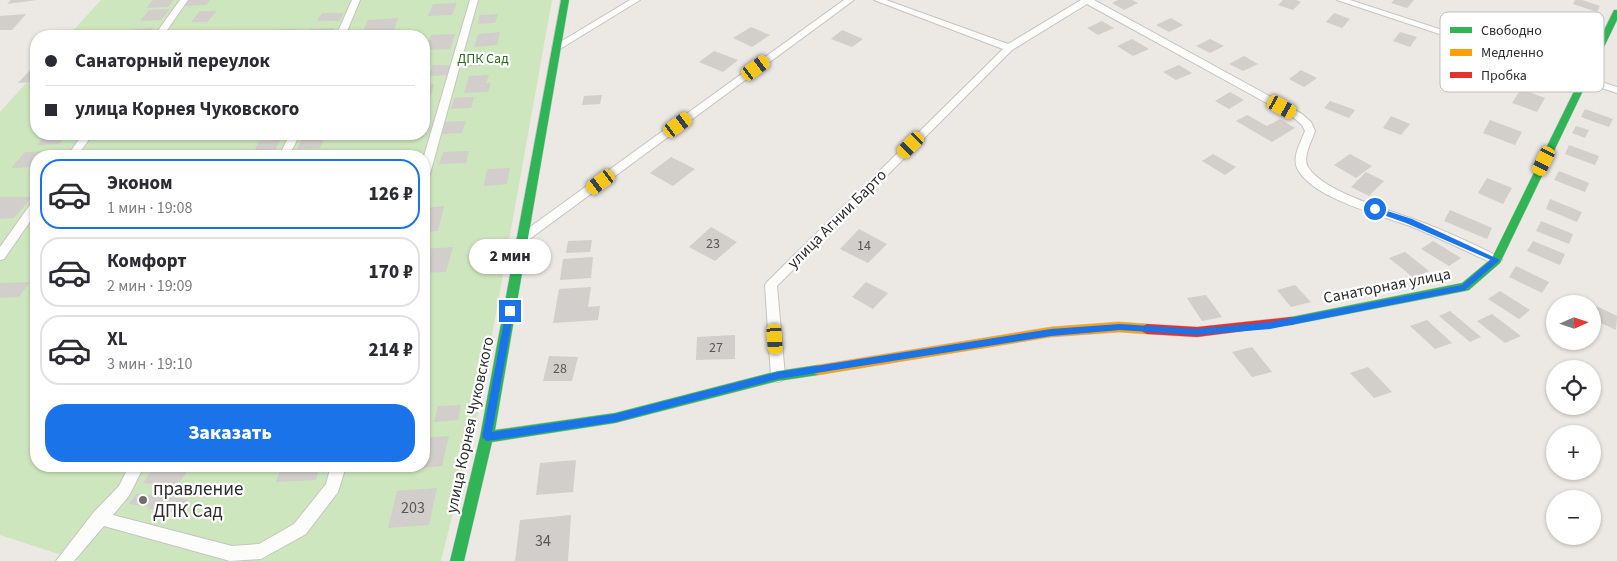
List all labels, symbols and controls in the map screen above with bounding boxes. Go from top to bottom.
legend [1440,12,1604,92]
text: Свободно [1481,21,1542,41]
text: Медленно [1481,43,1544,63]
text: Санаторный переулок [75,48,270,75]
park label: ДПК Сад [457,49,509,69]
car [739,53,772,83]
text: Пробка [1481,66,1527,86]
car [1265,93,1298,121]
text: улица Корнея Чуковского [75,96,299,123]
car [661,110,694,140]
car [895,129,926,161]
car [1530,144,1557,178]
street label: улица Агнии Барто [782,164,892,274]
car [584,167,617,197]
text: Эконом [107,170,173,197]
icon: car [47,172,92,217]
text: 126 ₽ [369,181,413,208]
text: 1 мин · 19:08 [107,197,193,219]
route start [1364,198,1386,220]
house number: 23 [706,234,720,254]
house number: 14 [857,236,871,256]
callout: 2 мин [469,238,551,274]
text: 2 мин [489,245,531,267]
text: Комфорт [107,248,187,275]
icon: car [47,250,92,295]
text: 170 ₽ [369,259,413,286]
street label: Санаторная улица [1322,263,1452,309]
text: 2 мин · 19:09 [107,275,193,297]
north arrow [1546,295,1601,350]
map controls [1546,295,1601,545]
route end [499,300,521,322]
car [766,324,783,354]
text: XL [107,326,128,353]
icon: car [47,328,92,373]
street label: улица Корнея Чуковского [441,335,499,515]
text: 214 ₽ [369,337,413,364]
house number: 27 [709,338,723,358]
text: 3 мин · 19:10 [107,353,193,375]
house number: 28 [553,359,567,379]
button: locate [1546,360,1601,415]
button: Заказать [45,404,415,462]
button: + [1546,425,1601,480]
place label: правление ДПК Сад [153,476,243,525]
button: − [1546,490,1601,545]
marker: правление ДПК Сад [137,494,149,506]
house number: 203 [401,497,425,519]
house number: 34 [535,530,551,552]

